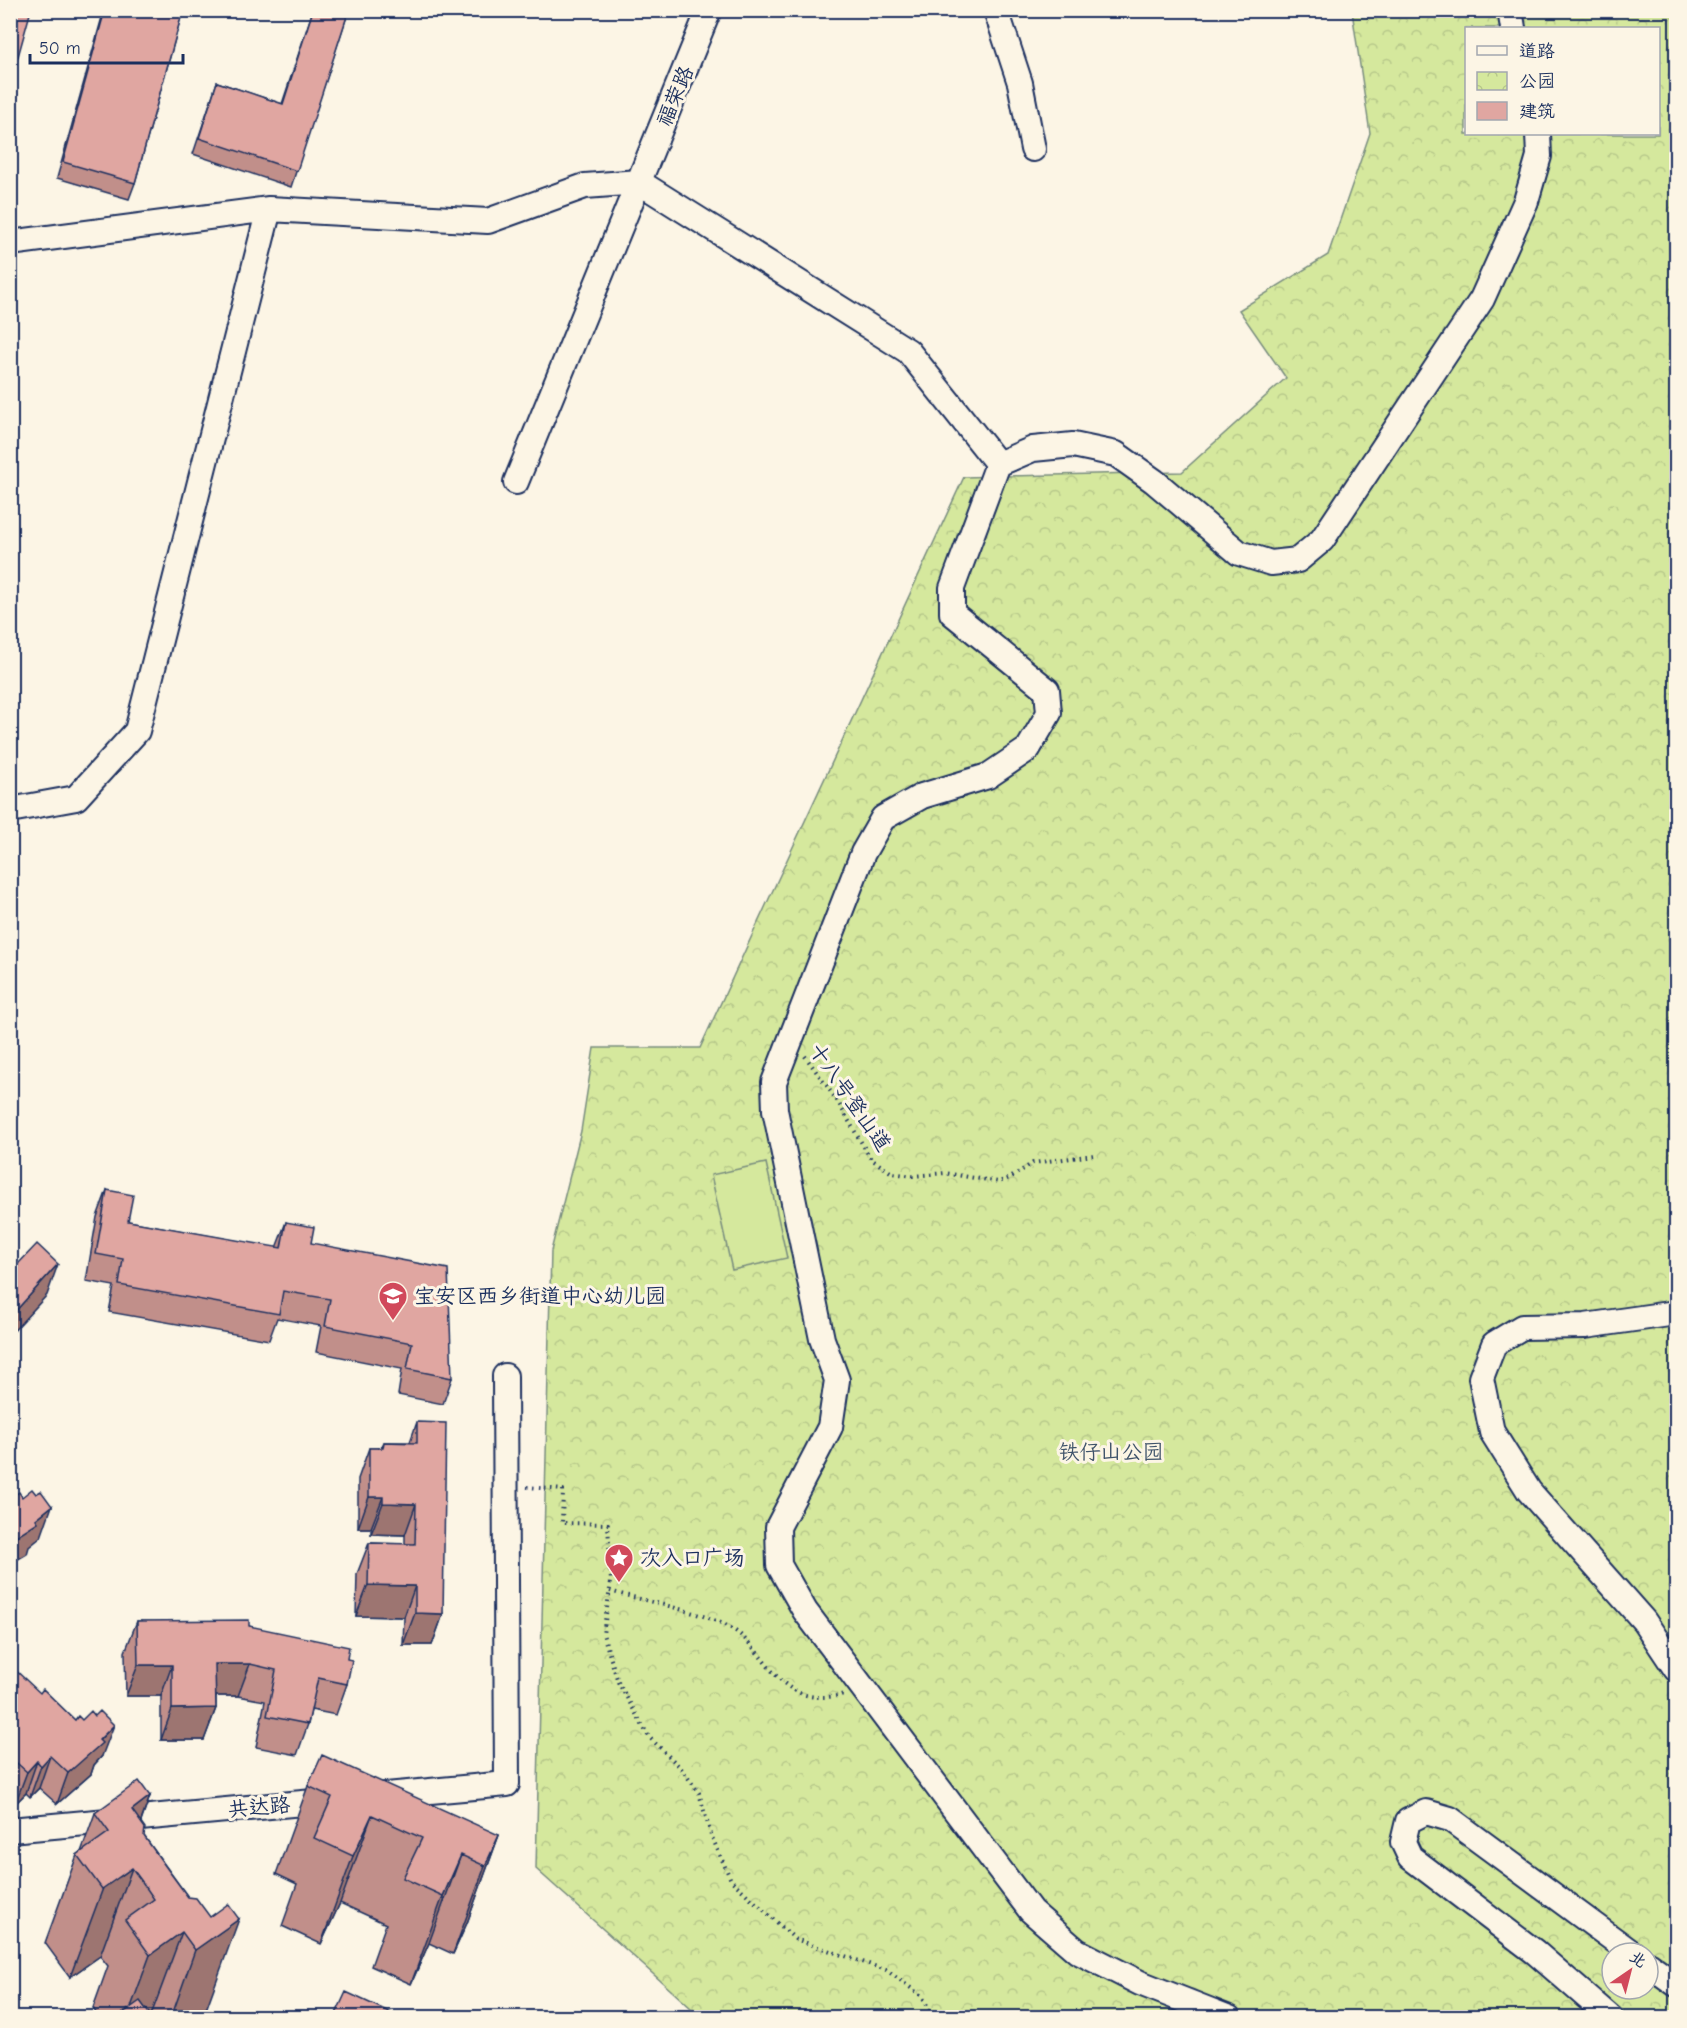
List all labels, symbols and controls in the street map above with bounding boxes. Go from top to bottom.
scale bar [30,27,183,65]
legend [1465,27,1660,135]
text: 50 m [39,38,81,59]
text: 道路 [1519,41,1555,62]
street label: 福荣路 [652,62,698,130]
text: 公园 [1519,71,1555,92]
text: 建筑 [1519,101,1555,122]
street label: 十八号登山道 [804,1039,896,1155]
school or university icon: 宝安区西乡街道中心幼儿园 [377,1280,409,1322]
place label: 宝安区西乡街道中心幼儿园 [414,1284,666,1308]
park label: 铁仔山公园 [1059,1440,1164,1464]
place icon: 次入口广场 [603,1542,635,1584]
place label: 次入口广场 [640,1546,745,1570]
street label: 共达路 [227,1792,291,1822]
north arrow [1600,1941,1660,2001]
text: 北 [1626,1948,1650,1971]

